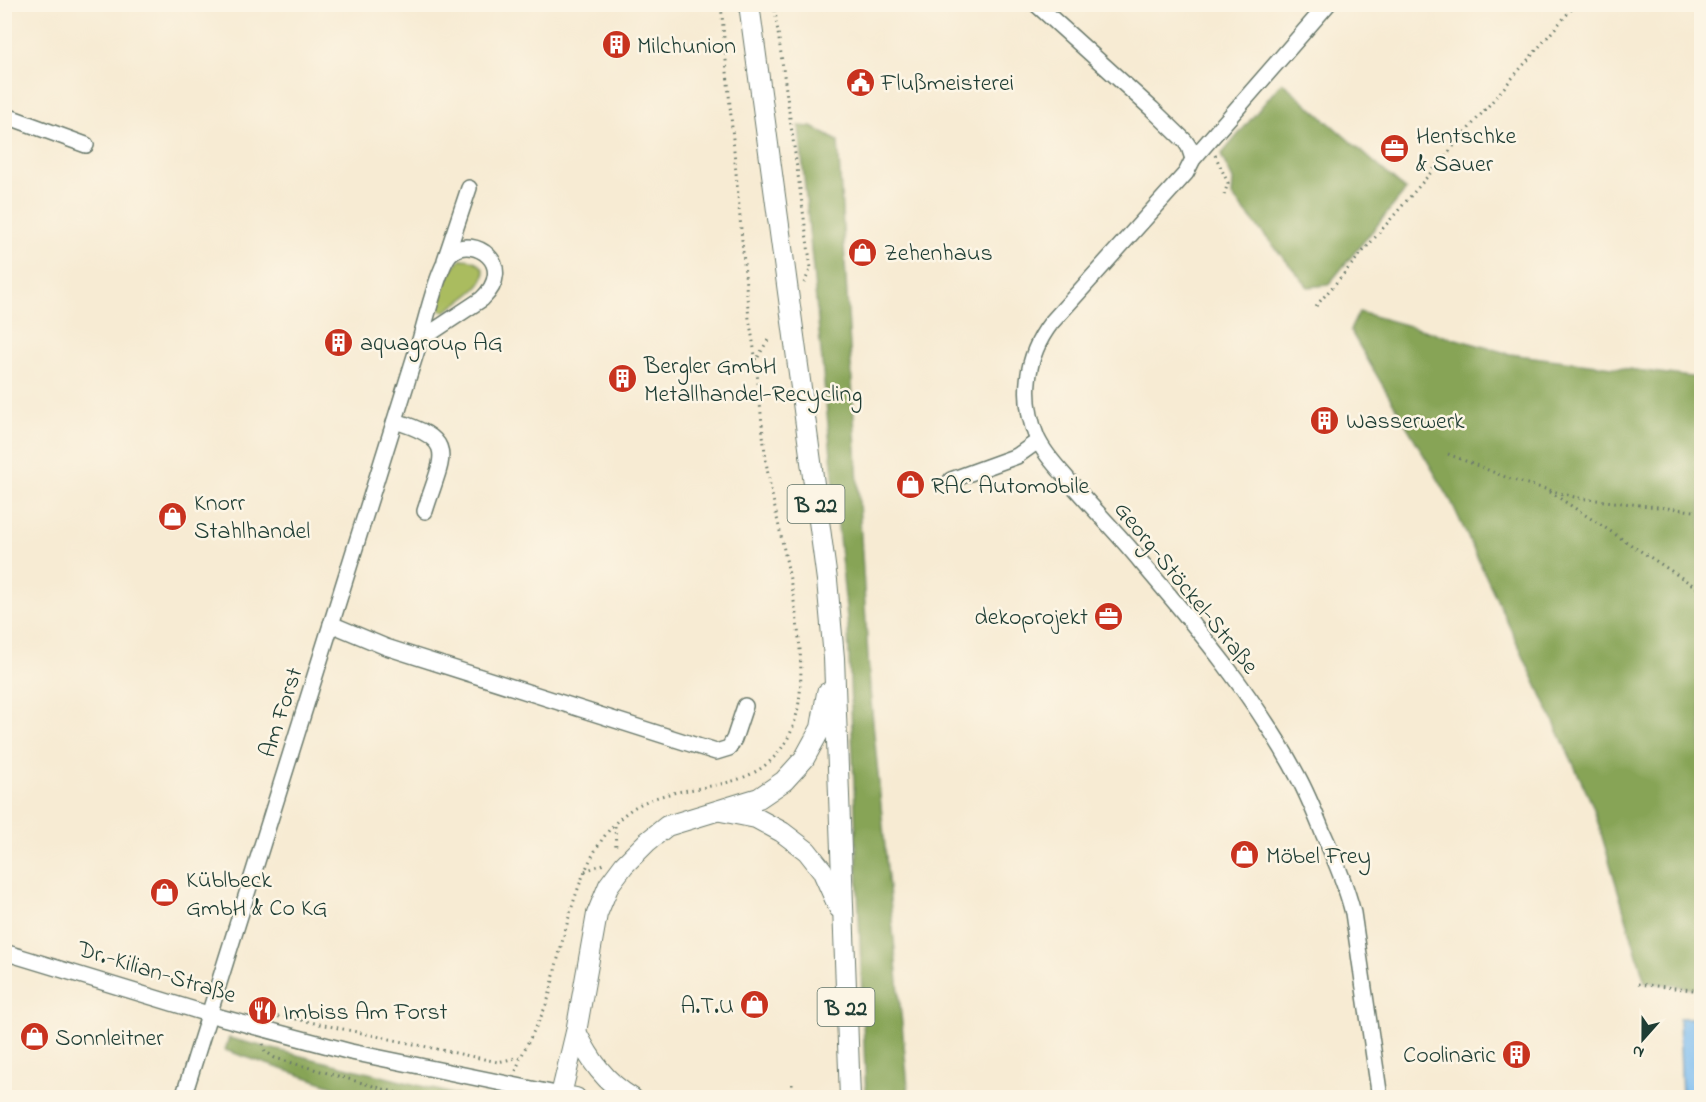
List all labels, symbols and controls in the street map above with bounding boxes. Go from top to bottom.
building icon: Milchunion [600,29,632,61]
place label: Milchunion [637,30,736,65]
public building icon: Flußmeisterei [844,66,876,98]
place label: Flußmeisterei [880,67,1014,102]
place label: Hentschke & Sauer [1416,120,1516,183]
office icon: Hentschke & Sauer [1379,133,1411,165]
shop icon: Zehenhaus [847,236,879,268]
place label: Zehenhaus [884,237,993,272]
building icon: aquagroup AG [323,326,355,358]
place label: aquagroup AG [360,327,503,362]
place label: Bergler GmbH Metallhandel-Recycling [643,350,862,414]
building icon: Bergler GmbH Metallhandel-Recycling [607,363,639,395]
building icon: Wasserwerk [1309,404,1341,436]
place label: Wasserwerk [1346,405,1465,440]
shop icon: RAC Automobile [894,469,926,501]
place label: RAC Automobile [931,470,1090,505]
road number: B 22 [788,485,844,523]
place label: Knorr Stahlhandel [194,487,310,550]
street label: Georg-Stöckel-Straße [1104,495,1266,683]
shop icon: Knorr Stahlhandel [157,500,189,532]
office icon: dekoprojekt [1093,600,1125,632]
place label: dekoprojekt [974,601,1088,636]
street label: Am Forst [251,663,313,762]
shop icon: Möbel Frey [1229,839,1261,871]
place label: Möbel Frey [1266,840,1371,876]
place label: Küblbeck GmbH & Co KG [186,864,328,927]
shop icon: Küblbeck GmbH & Co KG [149,877,181,909]
street label: Dr.-Kilian-Straße [72,932,240,1014]
road number: B 22 [818,988,874,1026]
shop icon: A.T.U [739,989,771,1021]
place label: A.T.U [681,990,734,1025]
restaurant icon: Imbiss Am Forst [246,995,278,1027]
place label: Imbiss Am Forst [283,996,448,1031]
north arrow [1613,1009,1673,1069]
shop icon: Sonnleitner [18,1021,50,1053]
place label: Sonnleitner [55,1022,164,1057]
building icon: Coolinaric [1501,1038,1533,1070]
text: N [1629,1038,1648,1064]
place label: Coolinaric [1403,1039,1496,1074]

